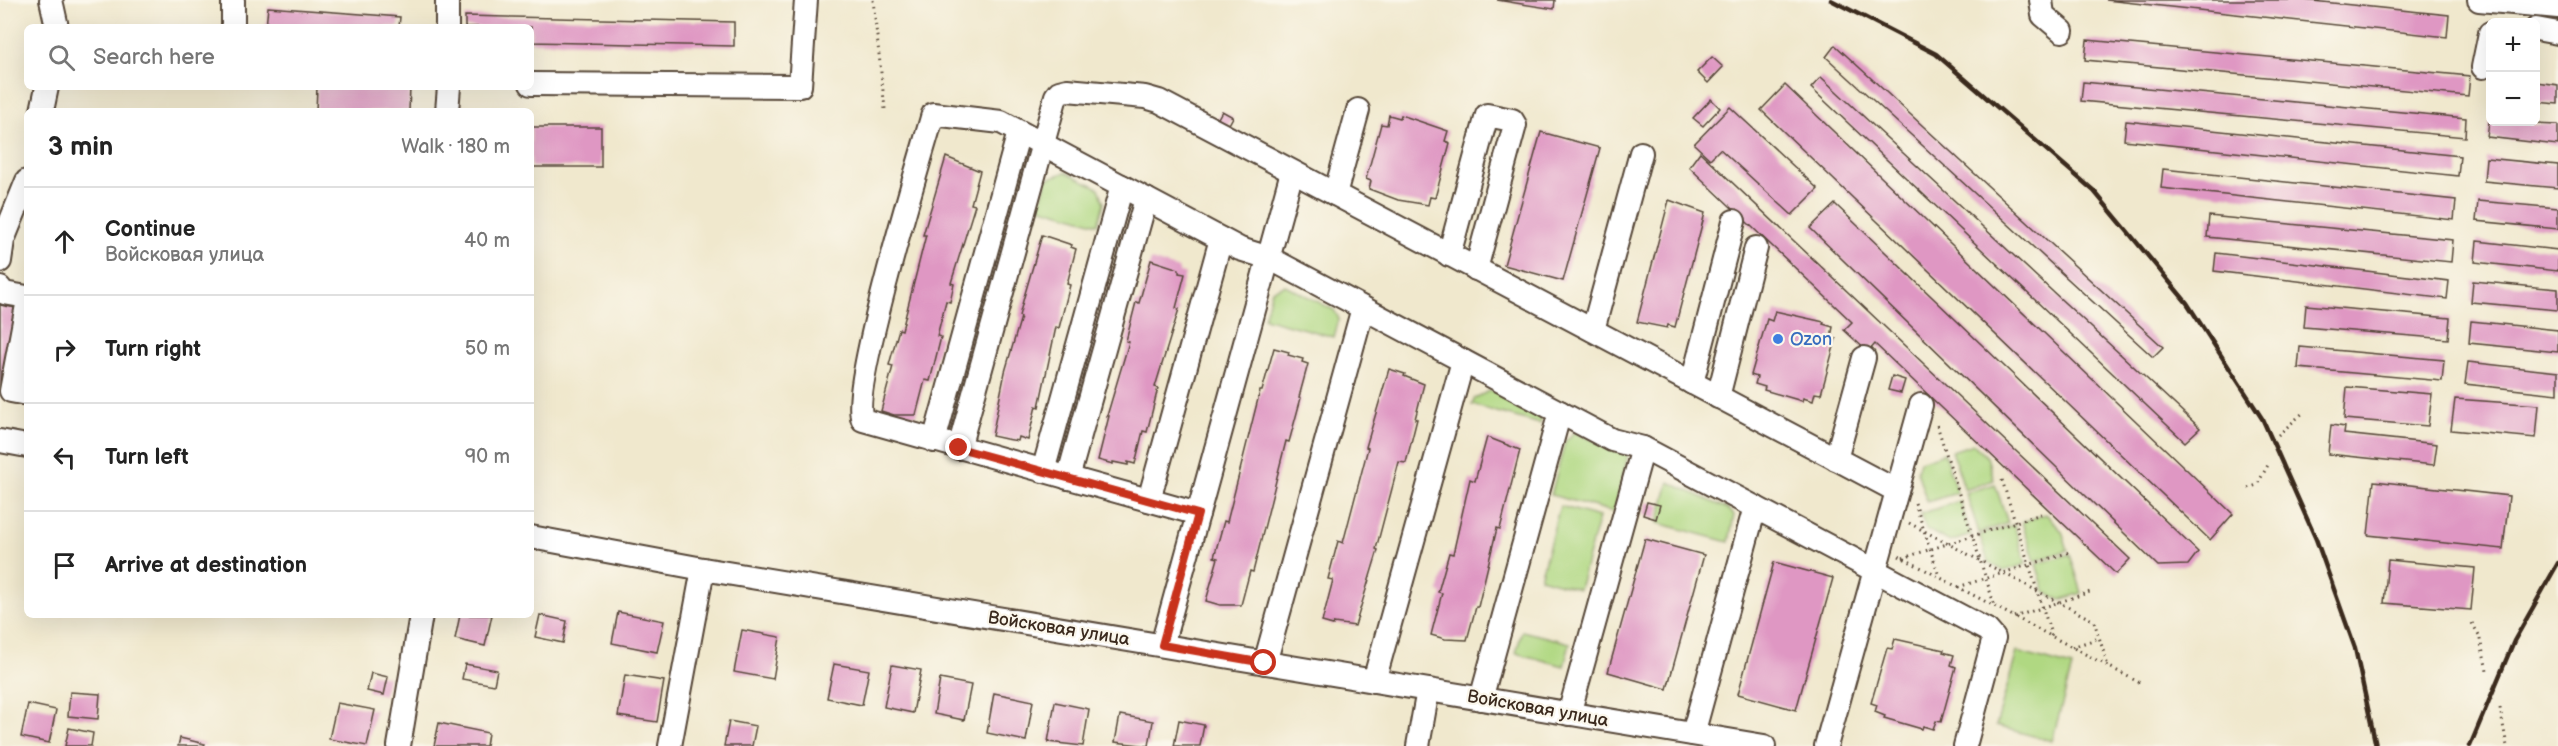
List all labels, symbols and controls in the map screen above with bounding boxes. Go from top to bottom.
map controls [2486,18,2540,126]
button: + [2486,18,2540,72]
search box [24,24,534,90]
icon: search [45,41,78,74]
text: Search here [93,44,215,71]
button: − [2486,72,2540,126]
text: 3 min [48,132,113,163]
text: Walk · 180 m [401,135,510,159]
text: Continue [105,216,195,243]
icon: ahead [48,225,81,258]
text: 40 m [464,229,510,253]
text: Войсковая улица [105,243,264,267]
place label: Ozon [1790,329,1832,350]
marker: Ozon [1771,332,1785,346]
icon: right [48,333,81,366]
text: Turn right [105,336,201,363]
text: 50 m [465,337,510,361]
route end [945,434,971,460]
icon: left [48,441,81,474]
text: Turn left [105,444,189,471]
text: 90 m [465,445,510,469]
icon: arrive [48,549,81,582]
text: Arrive at destination [105,552,307,579]
street label: Войсковая улица [986,607,1132,650]
route start [1250,649,1276,675]
street label: Войсковая улица [1466,686,1611,731]

